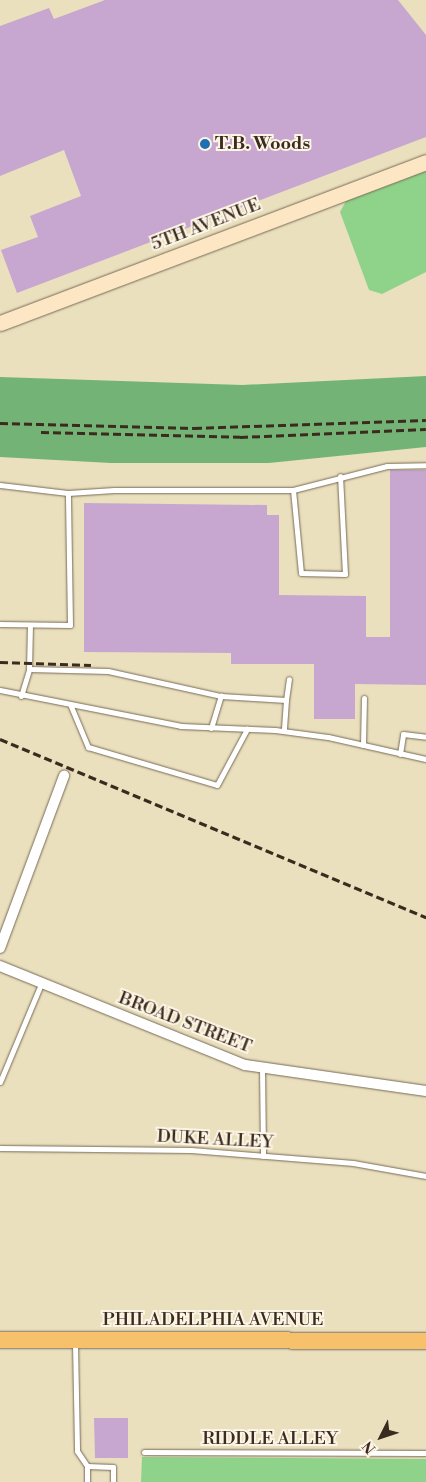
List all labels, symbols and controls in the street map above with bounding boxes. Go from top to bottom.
place label: T.B. Woods [215,133,310,155]
marker: T.B. Woods [199,138,211,150]
street label: 5TH AVENUE [148,194,264,256]
street label: BROAD STREET [115,988,255,1058]
street label: DUKE ALLEY [156,1126,274,1154]
street label: PHILADELPHIA AVENUE [102,1309,324,1331]
north arrow [356,1412,406,1462]
street label: RIDDLE ALLEY [202,1428,338,1450]
text: N [359,1437,380,1457]

